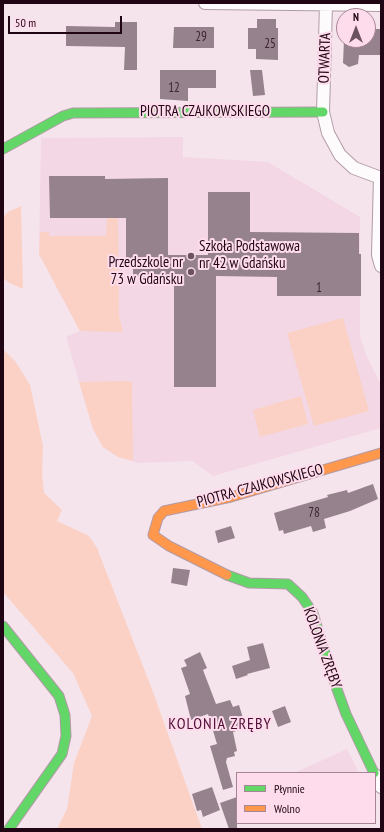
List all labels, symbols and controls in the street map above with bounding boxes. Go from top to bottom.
scale bar [10,8,124,34]
north arrow [336,8,376,48]
text: N [353,10,359,24]
text: 50 m [15,15,36,30]
house number: 29 [195,29,207,45]
street label: OTWARTA [315,32,335,84]
house number: 25 [264,36,276,52]
house number: 12 [168,80,180,96]
street label: PIOTRA CZAJKOWSKIEGO [140,103,270,121]
place label: Szkoła Podstawowa nr 42 w Gdańsku [199,238,300,273]
marker: Szkoła Podstawowa nr 42 w Gdańsku [186,251,196,261]
place label: Przedszkole nr 73 w Gdańsku [108,254,183,289]
marker: Przedszkole nr 73 w Gdańsku [186,267,196,277]
house number: 1 [316,280,322,296]
street label: PIOTRA CZAJKOWSKIEGO [195,461,325,511]
house number: 78 [308,505,320,521]
street label: KOLONIA ZRĘBY [299,605,345,691]
district label: KOLONIA ZRĘBY [168,714,272,734]
legend [236,772,376,824]
text: Płynnie [274,781,305,796]
text: Wolno [274,801,300,816]

